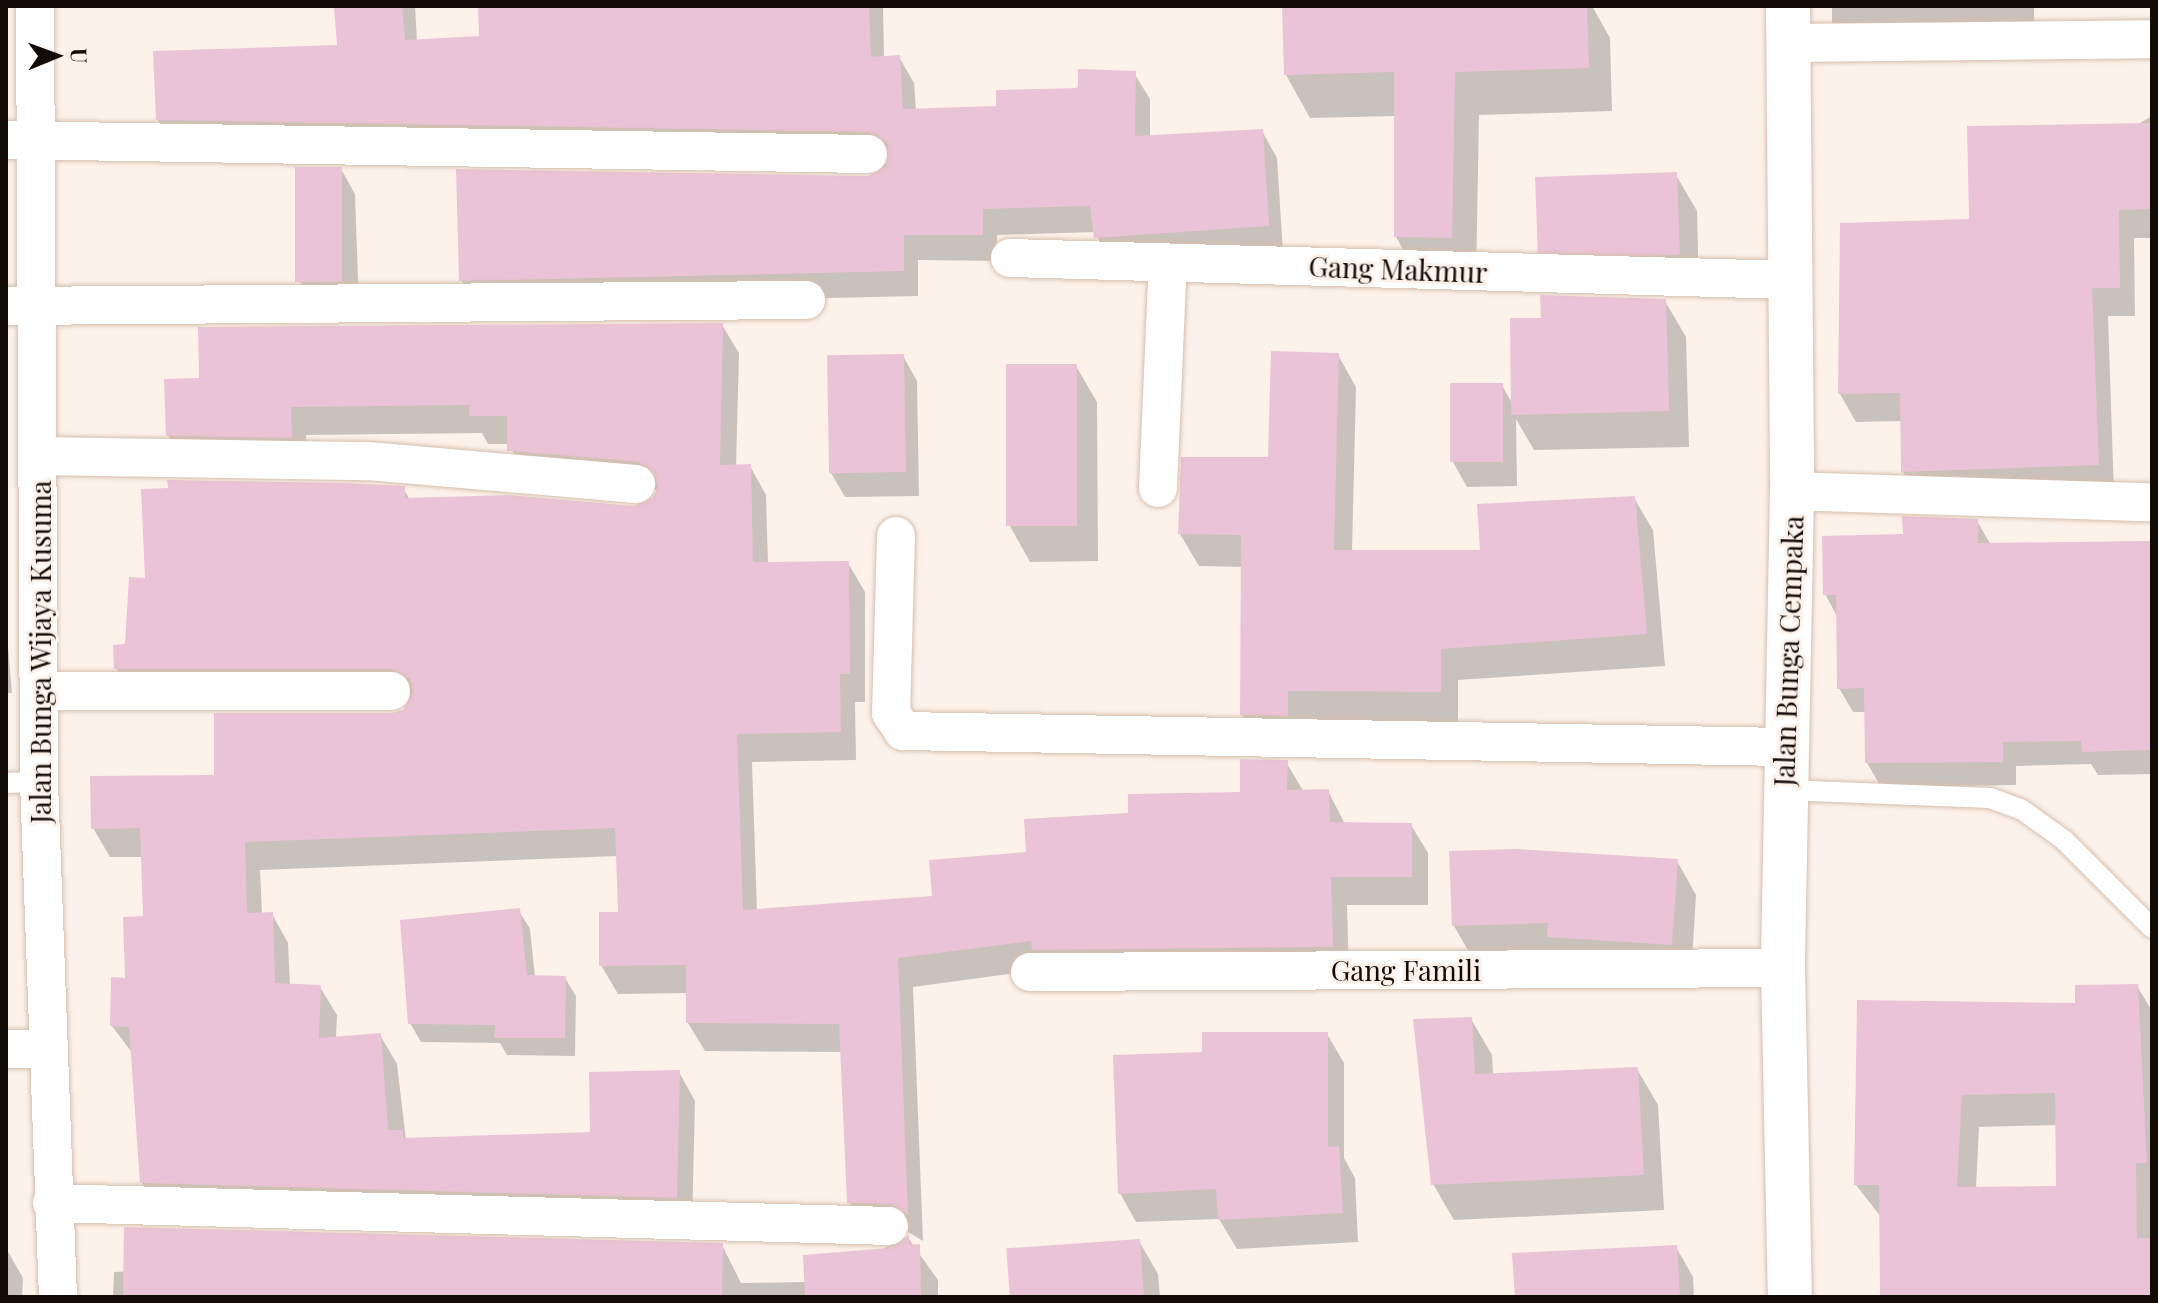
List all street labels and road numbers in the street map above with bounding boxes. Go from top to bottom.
street label: Gang Makmur [1308,249,1488,289]
street label: Jalan Bunga Wijaya Kusuma [23,480,57,824]
street label: Jalan Bunga Cempaka [1766,515,1810,787]
street label: Gang Famili [1331,953,1481,987]

